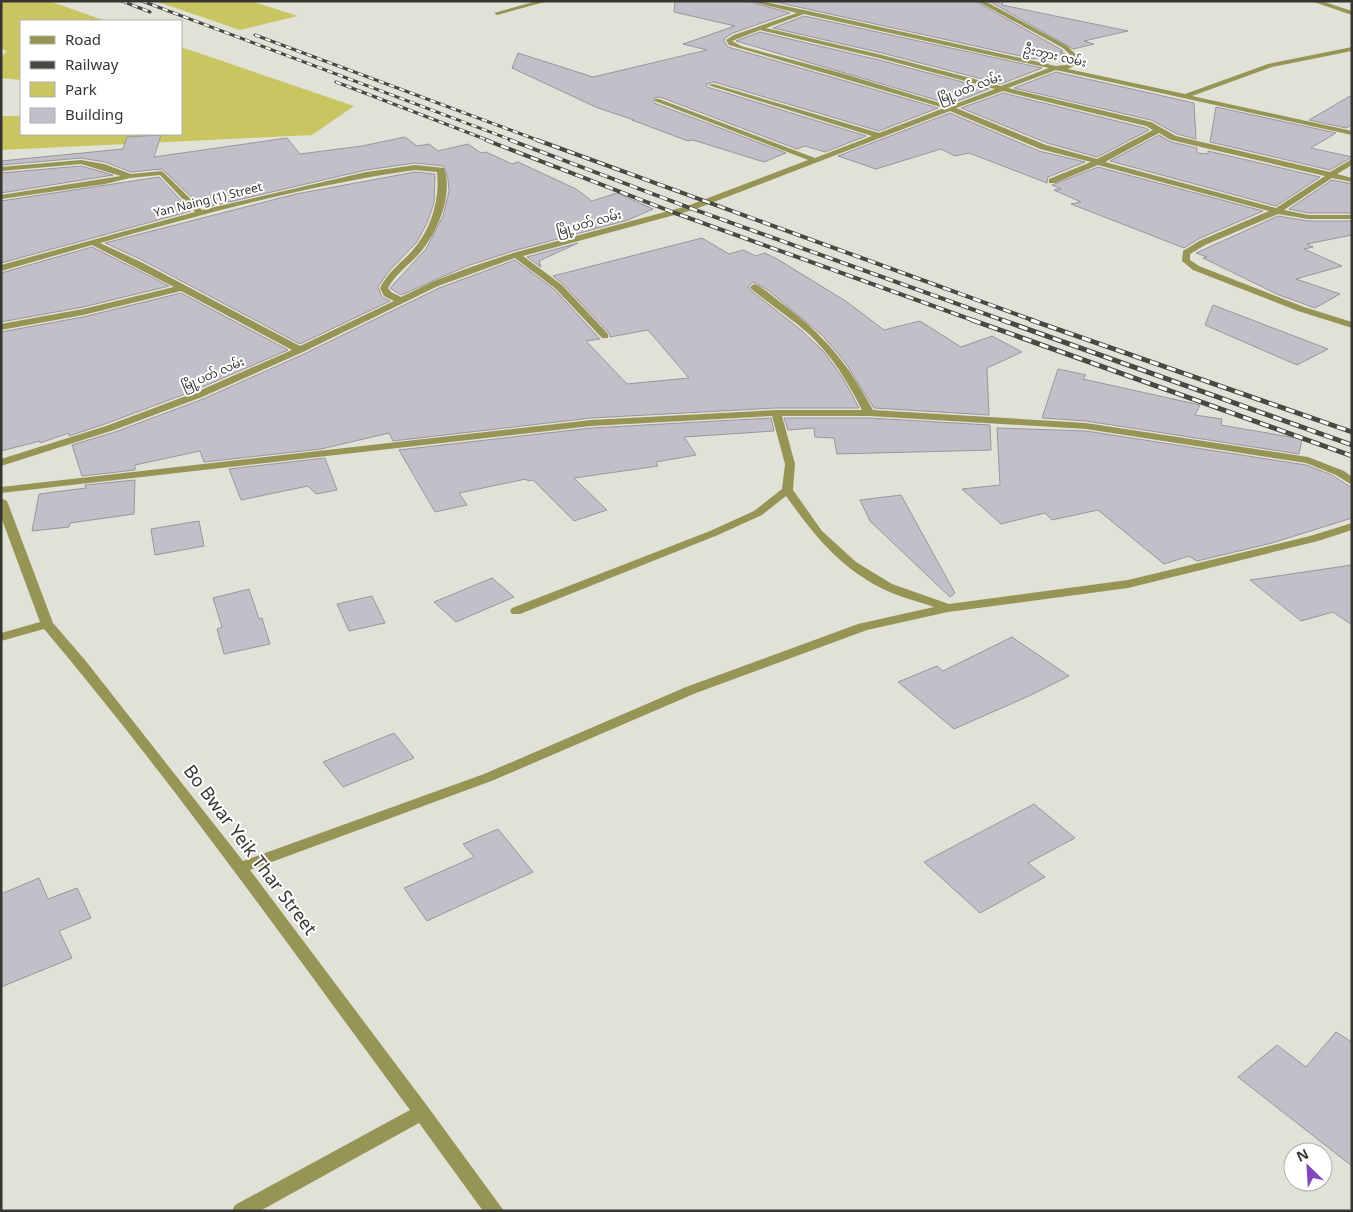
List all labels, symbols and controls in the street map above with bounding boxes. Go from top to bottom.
legend [20,20,182,135]
text: Road [65,25,101,58]
street label: ဦးဘွား လမ်း [1021,37,1089,77]
text: Railway [65,50,119,83]
street label: မြို့ပတ် လမ်း [934,65,1006,113]
text: Park [65,75,97,108]
text: Building [65,100,123,133]
street label: Yan Naing (1) Street [151,175,266,227]
street label: မြို့ပတ် လမ်း [554,203,625,245]
street label: မြို့ပတ် လမ်း [177,350,249,400]
street label: Bo Bwar Yeik Thar Street [171,756,327,946]
text: N [1291,1140,1315,1173]
north arrow [1283,1142,1333,1192]

